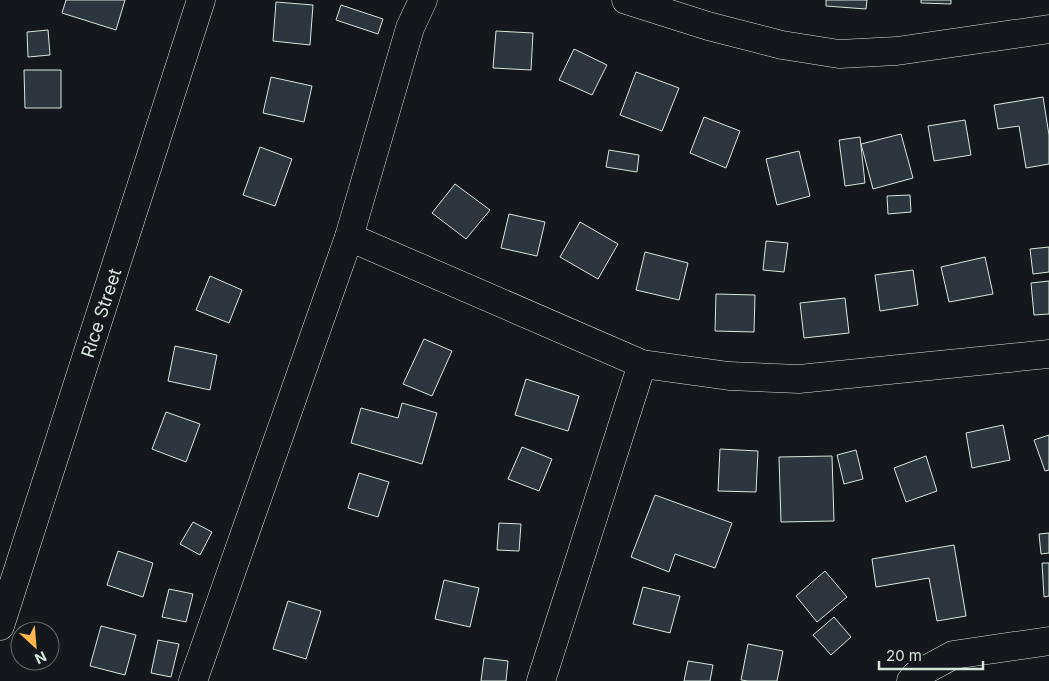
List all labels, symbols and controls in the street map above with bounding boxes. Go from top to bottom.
street label: Rice Street [77,266,125,360]
north arrow [10,621,60,671]
scale bar [879,638,983,670]
text: 20 m [886,646,922,665]
text: N [32,648,49,668]

